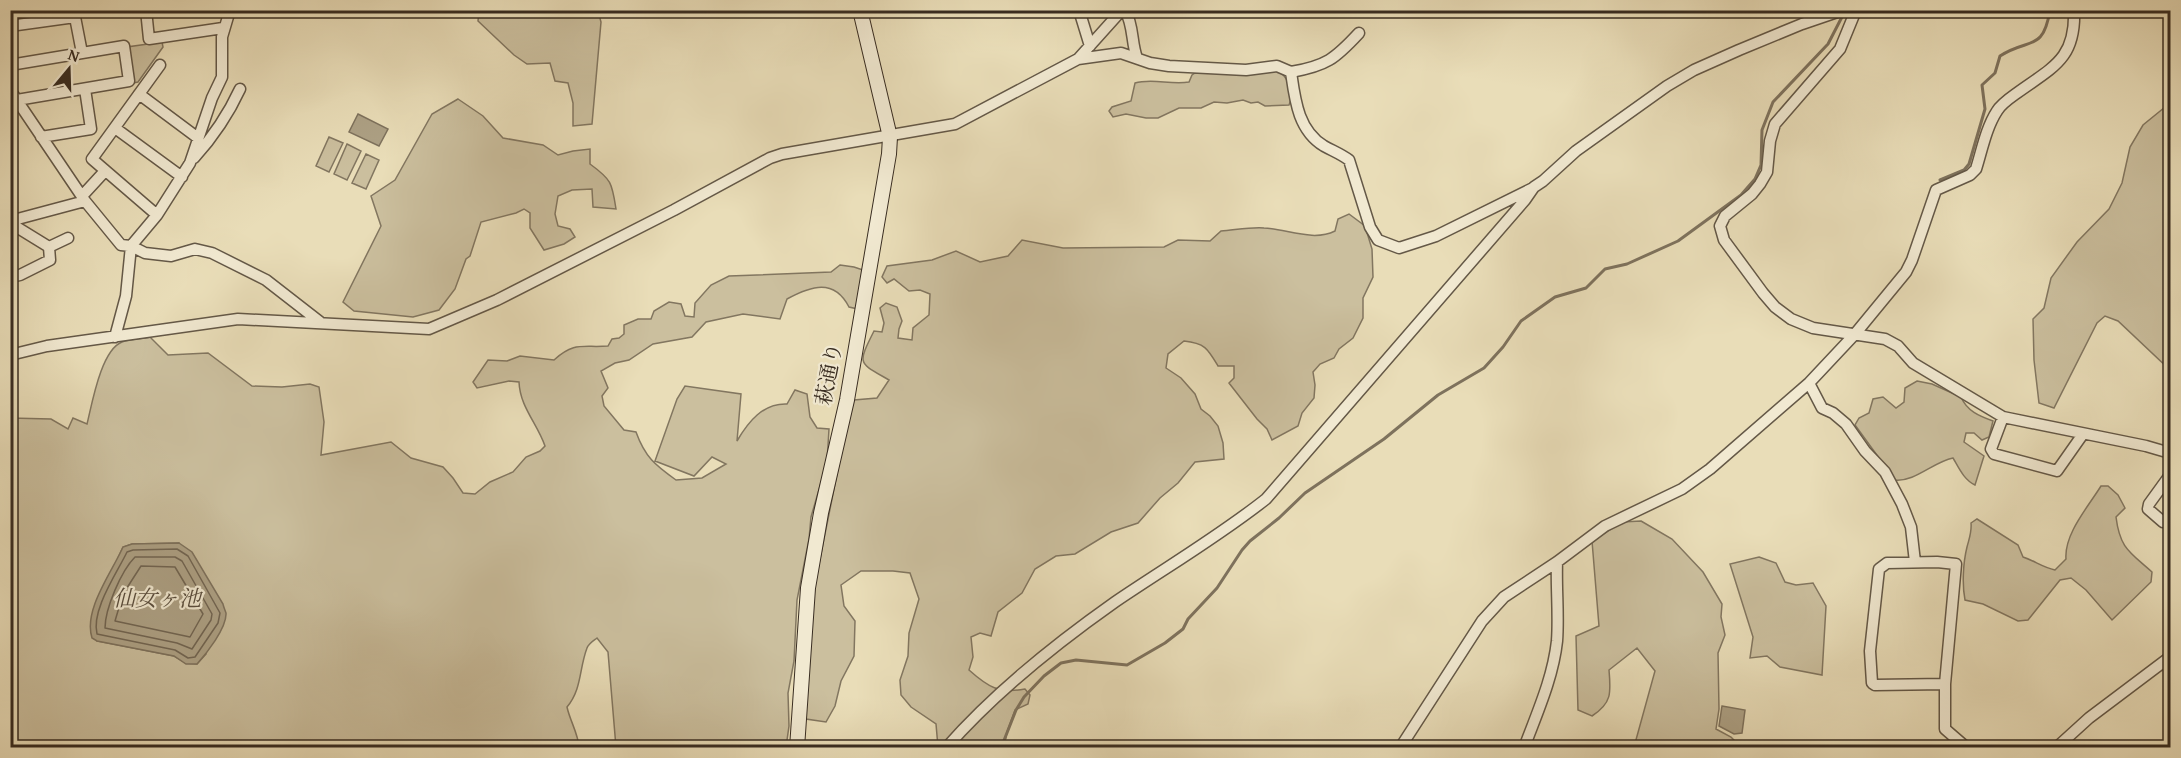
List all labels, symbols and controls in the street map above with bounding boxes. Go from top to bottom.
north arrow [39,39,99,99]
text: N [65,42,83,68]
street label: 萩通り [807,340,850,408]
water label: 仙女ヶ池 [113,582,204,614]

